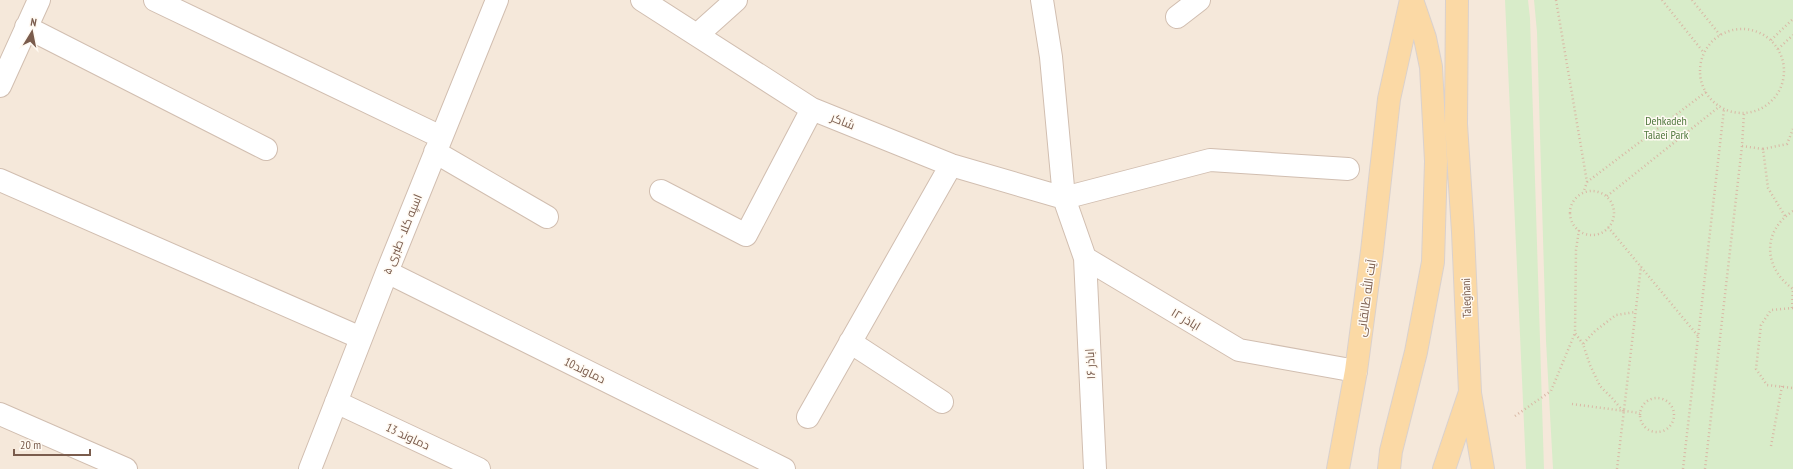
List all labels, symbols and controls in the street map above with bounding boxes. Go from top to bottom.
north arrow [12,12,52,52]
text: N [30,15,38,30]
street label: شاکر [828,109,857,133]
park label: Dehkadeh Talaei Park [1644,113,1689,142]
street label: اسپه کلا - طبری ۵ [379,192,426,277]
street label: آیت الله طالقانی [1353,258,1379,338]
street label: Taleghani [1458,278,1474,318]
street label: اباذر ۱۲ [1169,304,1203,334]
street label: اباذر ۱۶ [1082,348,1098,380]
street label: دماوند10 [562,354,608,386]
street label: دماوند 13 [384,419,432,453]
scale bar [14,431,90,457]
text: 20 m [20,437,41,452]

